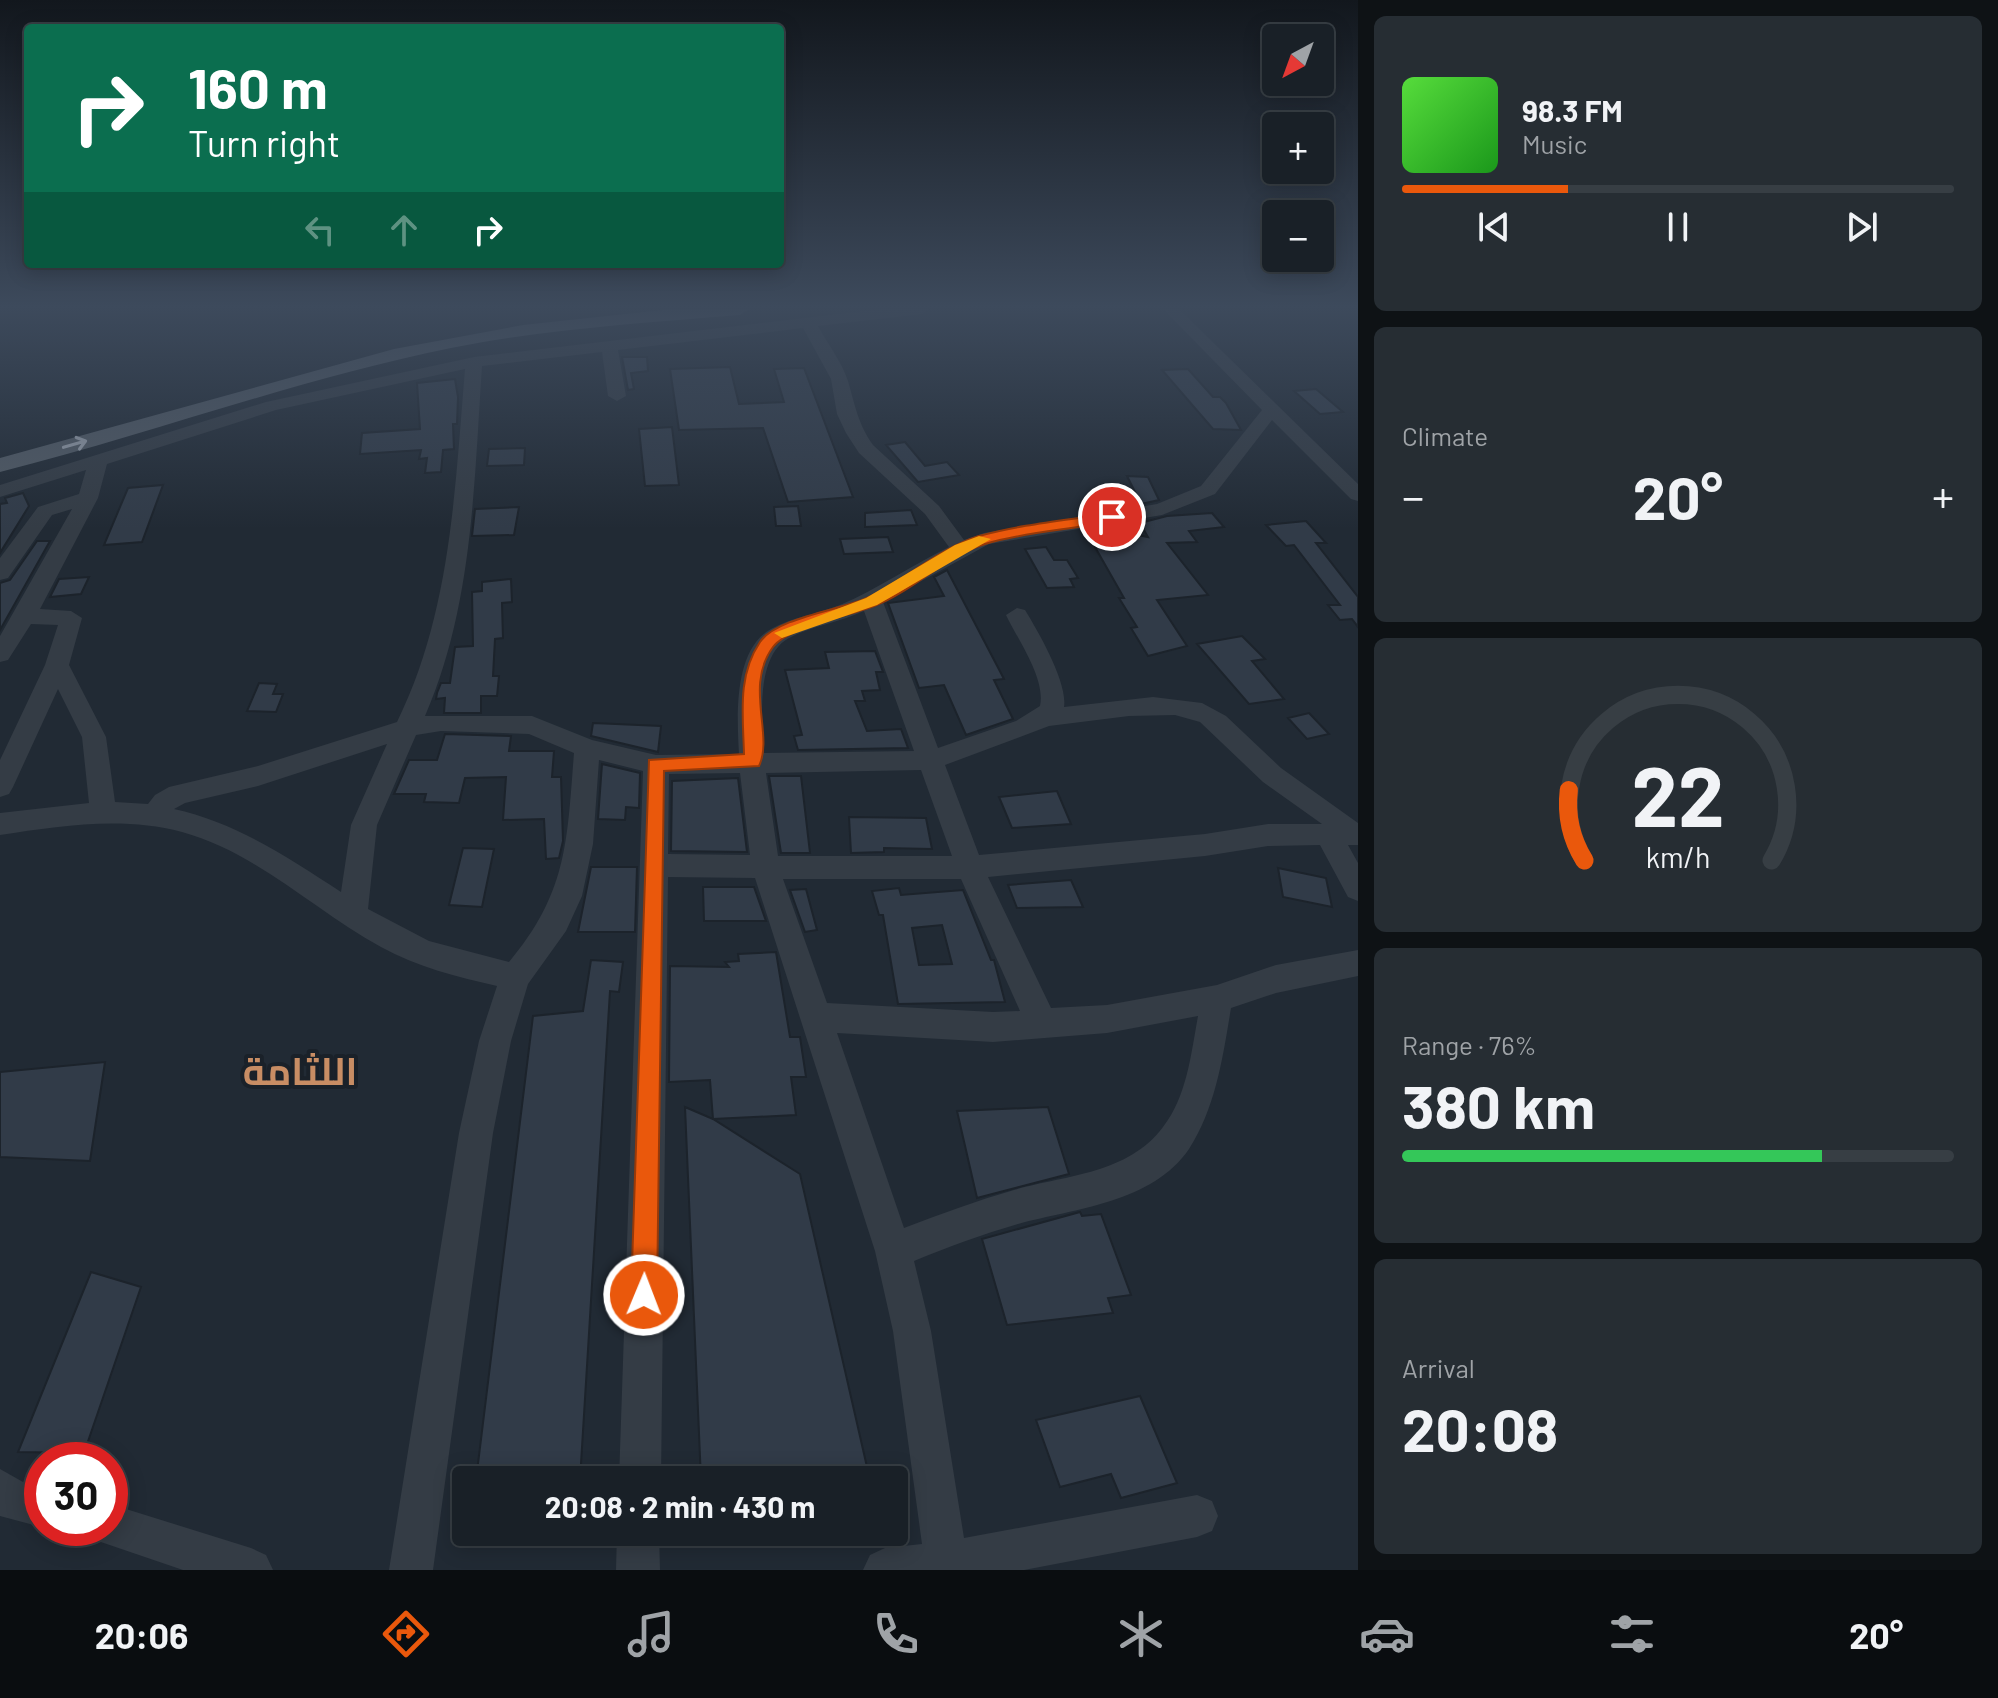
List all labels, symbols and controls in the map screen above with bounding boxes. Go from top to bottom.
north arrow [1262,24,1334,96]
map controls [1262,24,1334,272]
text: 160 m [188,53,328,120]
icon: right [56,56,160,160]
text: 98.3 FM [1522,92,1623,128]
button: + [1262,112,1334,184]
text: Turn right [188,121,340,164]
text: Music [1522,128,1587,159]
button: − [1262,200,1334,272]
icon: previous [1472,205,1516,249]
icon: pause [1656,205,1700,249]
icon: next [1840,205,1884,249]
icon: left [298,208,342,252]
icon: ahead [382,208,426,252]
icon: right [466,208,510,252]
text: Climate [1402,420,1488,451]
one-way arrow [62,436,87,450]
text: 20° [1633,460,1723,532]
text: − [1402,469,1424,522]
text: + [1932,469,1954,522]
pin [1078,483,1146,551]
icon: arrive [1090,495,1134,539]
text: 22 [1631,744,1725,844]
text: km/h [1646,839,1710,874]
text: Range · 76% [1402,1029,1537,1060]
district label: اللثامة [243,1047,357,1093]
text: 380 km [1402,1069,1595,1141]
position arrow [602,1253,686,1337]
text: Arrival [1402,1352,1475,1383]
text: 20:08 [1402,1392,1558,1464]
speed limit sign: 30 [24,1442,128,1546]
text: 20:08 · 2 min · 430 m [545,1488,815,1524]
icon: directions [378,1606,434,1662]
icon: music [623,1606,679,1662]
icon: phone [868,1606,924,1662]
icon: climate [1113,1606,1169,1662]
icon: car [1359,1606,1415,1662]
icon: filters [1604,1606,1660,1662]
text: 20:06 [95,1613,188,1656]
text: 20° [1849,1613,1903,1656]

